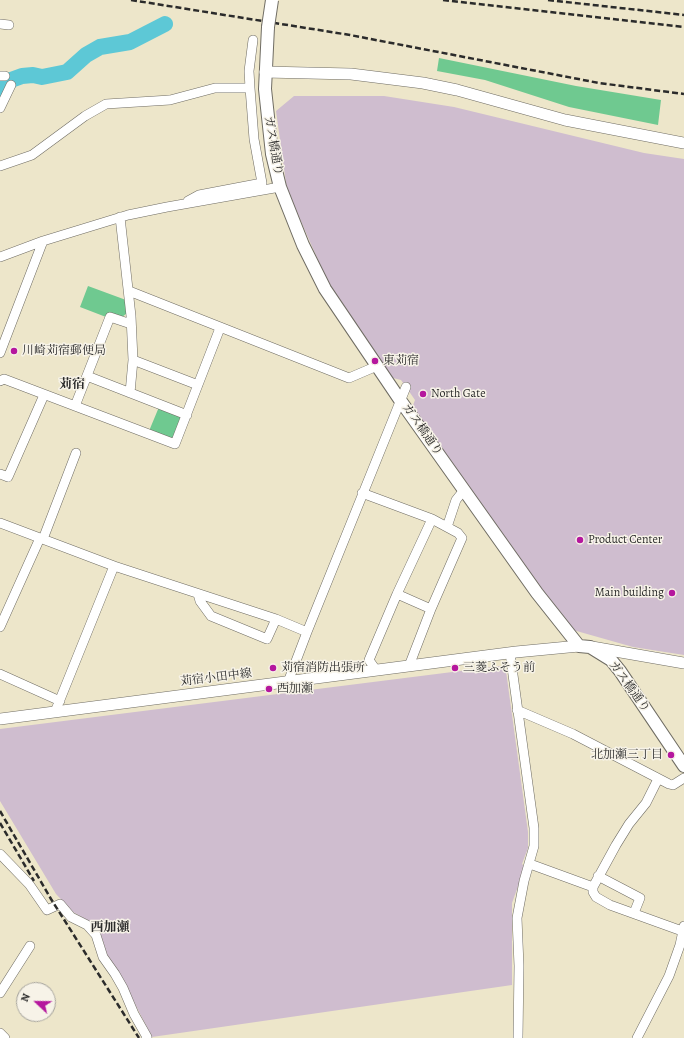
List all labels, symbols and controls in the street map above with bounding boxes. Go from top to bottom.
street label: ガス橋通り [261,115,285,177]
place label: 川崎苅宿郵便局 [22,344,106,358]
marker: 川崎苅宿郵便局 [9,346,19,356]
place label: 東苅宿 [383,354,419,368]
marker: 東苅宿 [370,356,380,366]
district label: 苅宿 [59,377,85,393]
place label: North Gate [431,387,486,401]
marker: North Gate [418,389,428,399]
street label: ガス橋通り [399,401,445,459]
place label: Product Center [588,533,662,547]
marker: Product Center [575,535,585,545]
place label: Main building [595,586,664,600]
marker: Main building [667,588,677,598]
street label: ガス橋通り [606,658,652,716]
place label: 苅宿消防出張所 [281,661,365,675]
place label: 三菱ふそう前 [463,661,535,675]
marker: 苅宿消防出張所 [268,663,278,673]
marker: 三菱ふそう前 [450,663,460,673]
street label: 苅宿小田中線 [179,666,253,690]
place label: 西加瀬 [277,682,313,696]
marker: 西加瀬 [264,684,274,694]
place label: 北加瀬三丁目 [591,748,663,762]
marker: 北加瀬三丁目 [666,750,676,760]
district label: 西加瀬 [91,920,129,936]
north arrow [16,982,56,1022]
text: N [17,991,34,1004]

